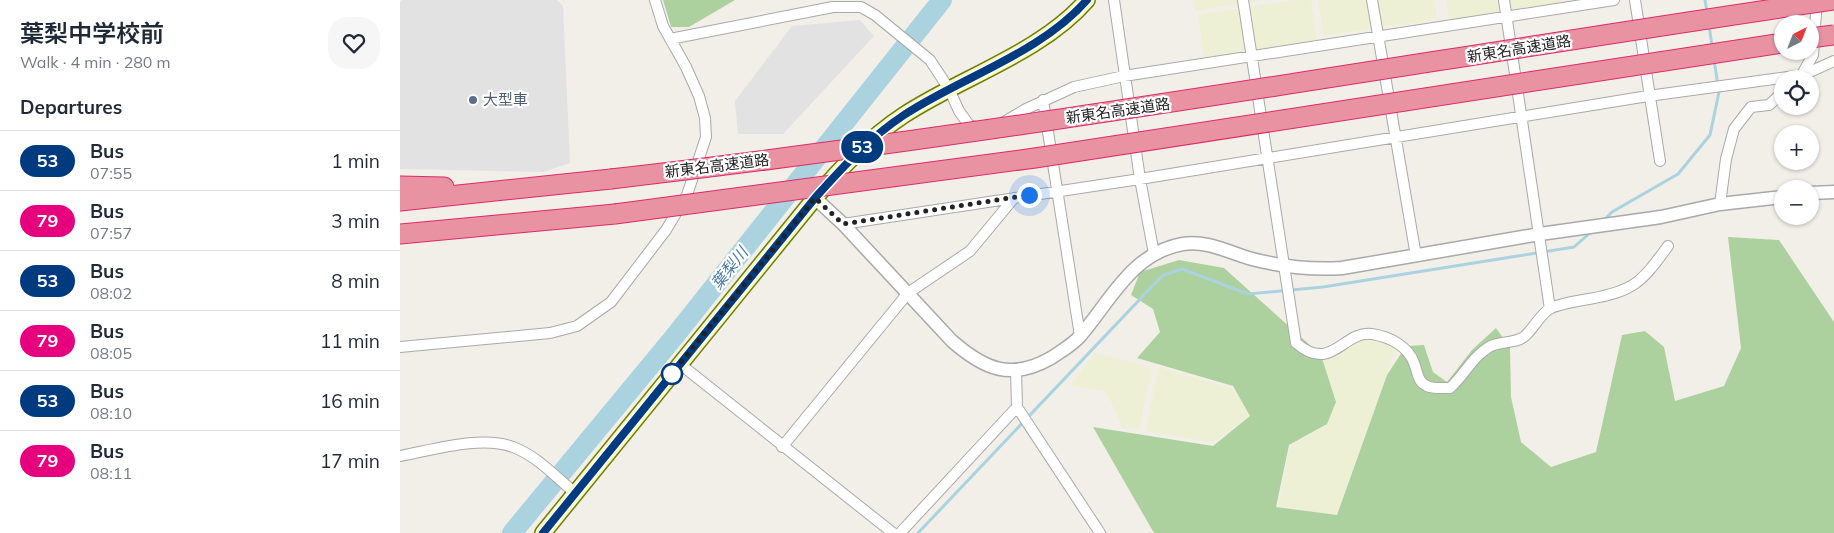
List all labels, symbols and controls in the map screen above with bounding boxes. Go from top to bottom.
north arrow [1774,15,1819,60]
map controls [1774,15,1819,225]
button: heart [328,17,380,69]
text: 葉梨中学校前 [20,18,164,48]
street label: 新東名高速道路 [1466,31,1572,66]
text: Walk · 4 min · 280 m [20,52,171,72]
button: locate [1774,70,1819,115]
place label: 大型車 [483,90,528,109]
marker: 大型車 [467,94,479,106]
street label: 新東名高速道路 [1065,94,1171,127]
text: Departures [20,95,122,119]
button: + [1774,125,1819,170]
line badge: 53 [840,131,884,163]
text: 53 [851,135,873,158]
text: Bus [90,139,124,163]
text: 53 [37,149,58,172]
text: 1 min [331,149,380,173]
street label: 新東名高速道路 [664,150,770,181]
text: 07:55 [90,163,132,183]
button: − [1774,180,1819,225]
your location [1017,183,1042,208]
text: Bus [90,199,124,223]
text: 79 [37,209,58,232]
text: 3 min [331,209,380,233]
text: 07:57 [90,223,132,243]
water label: 葉梨川 [706,241,753,293]
text: Bus [90,259,124,283]
text: 53 [37,269,58,292]
text: 8 min [331,269,380,293]
text: 08:02 [90,283,132,303]
text: Bus [90,319,124,343]
text: 79 [37,329,58,352]
text: 11 min [320,329,380,353]
text: 08:05 [90,343,132,363]
unlabelled marker [661,363,683,385]
text: Bus [90,379,124,403]
text: 53 [37,389,58,412]
text: 16 min [320,389,380,413]
text: 08:10 [90,403,132,423]
text: Bus [90,439,124,463]
text: 79 [37,449,58,472]
text: 17 min [320,449,380,473]
text: 08:11 [90,463,132,483]

